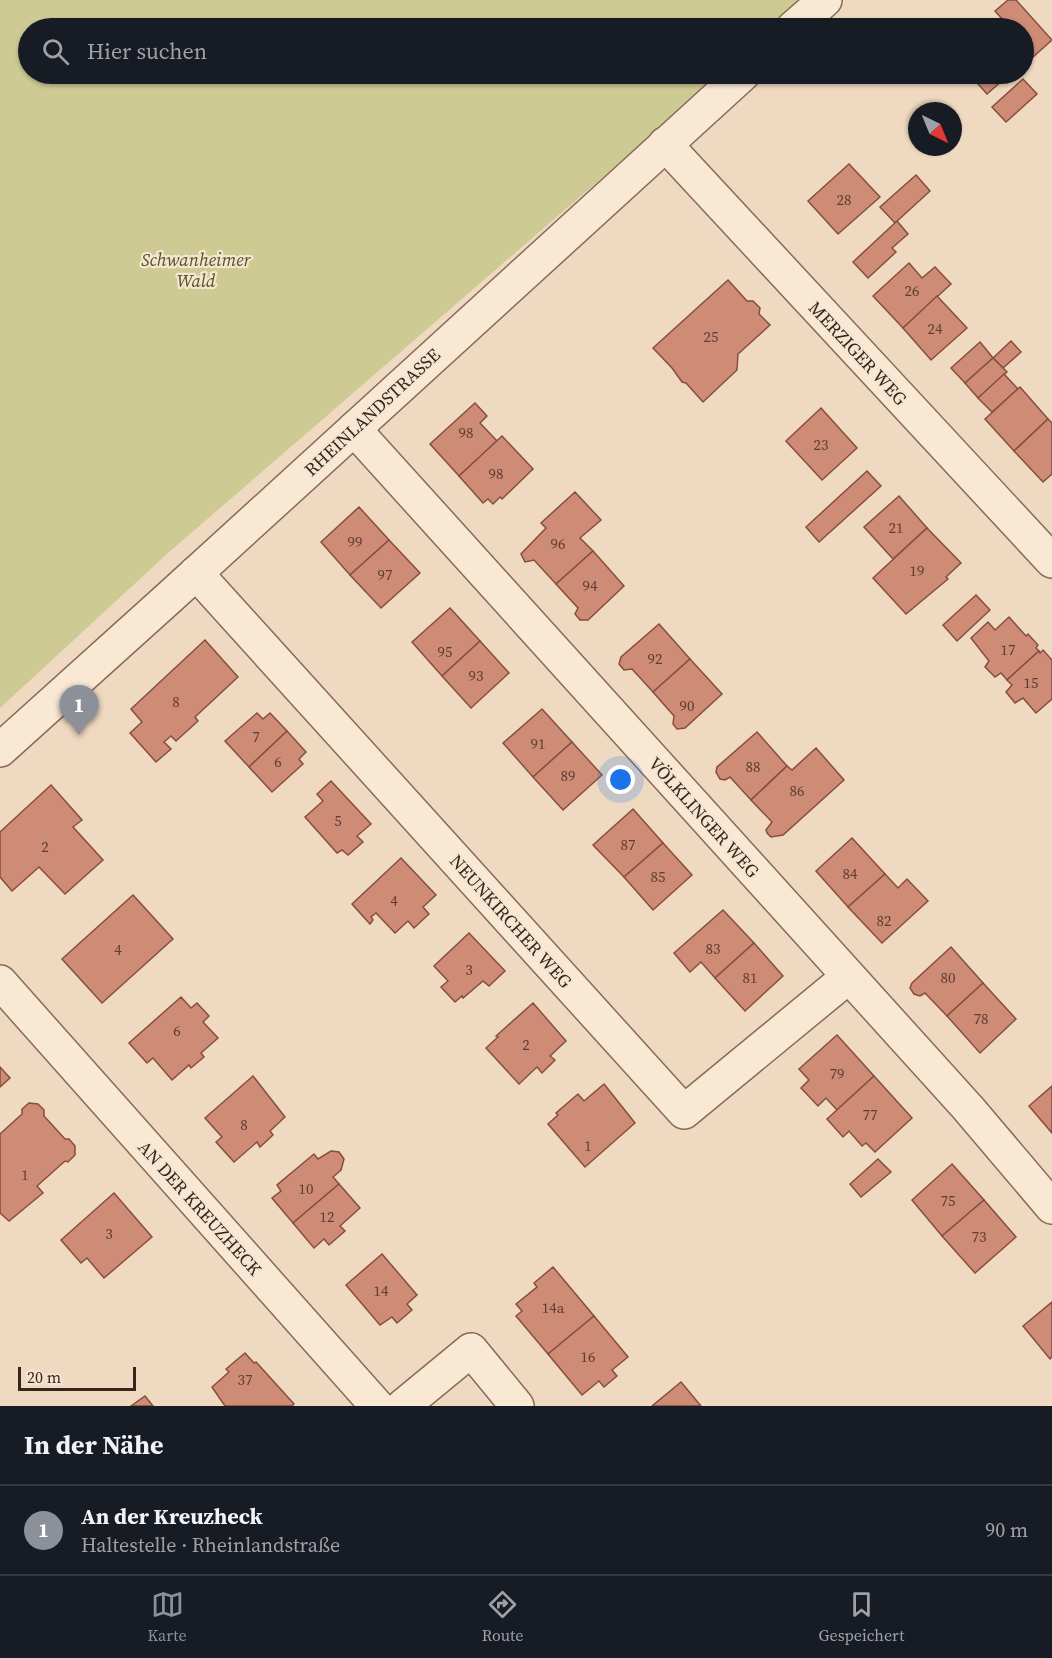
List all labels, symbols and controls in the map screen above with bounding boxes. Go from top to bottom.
search box [18,18,1034,84]
icon: search [39,35,72,68]
text: Hier suchen [87,36,207,66]
north arrow [908,102,962,156]
house number: 28 [836,189,852,210]
park label: Schwanheimer Wald [141,247,252,293]
house number: 26 [904,280,920,301]
street label: MERZIGER WEG [803,296,913,410]
house number: 24 [927,318,943,339]
house number: 25 [703,326,719,347]
street label: RHEINLANDSTRASSE [299,342,446,482]
house number: 98 [458,422,474,443]
house number: 23 [813,434,829,455]
house number: 98 [488,463,504,484]
house number: 21 [888,517,904,538]
house number: 99 [347,531,363,552]
house number: 96 [550,533,566,554]
house number: 19 [909,560,925,581]
house number: 97 [377,564,393,585]
house number: 94 [582,575,598,596]
house number: 17 [1000,639,1016,660]
house number: 95 [437,641,453,662]
house number: 92 [647,648,663,669]
house number: 93 [468,665,484,686]
house number: 15 [1023,672,1039,693]
pin: 1 [60,686,98,735]
house number: 8 [172,691,180,712]
house number: 90 [679,695,695,716]
house number: 7 [252,726,260,747]
house number: 91 [530,733,546,754]
house number: 6 [274,751,282,772]
street label: VÖLKLINGER WEG [643,751,765,883]
house number: 88 [745,756,761,777]
house number: 89 [560,765,576,786]
your location [606,765,635,794]
house number: 86 [789,780,805,801]
house number: 5 [334,810,342,831]
house number: 87 [620,834,636,855]
house number: 2 [41,836,49,857]
street label: NEUNKIRCHER WEG [444,849,578,993]
house number: 84 [842,863,858,884]
house number: 85 [650,866,666,887]
house number: 4 [390,890,398,911]
house number: 82 [876,910,892,931]
house number: 83 [705,938,721,959]
house number: 4 [114,939,122,960]
house number: 3 [465,959,473,980]
house number: 81 [742,967,758,988]
house number: 80 [940,967,956,988]
house number: 78 [973,1008,989,1029]
house number: 6 [173,1020,181,1041]
house number: 2 [522,1034,530,1055]
house number: 79 [829,1063,845,1084]
house number: 77 [862,1104,878,1125]
house number: 8 [240,1114,248,1135]
street label: AN DER KREUZHECK [133,1135,267,1281]
house number: 1 [584,1135,592,1156]
house number: 1 [21,1164,29,1185]
house number: 10 [298,1178,314,1199]
house number: 75 [940,1190,956,1211]
house number: 12 [319,1206,335,1227]
house number: 3 [105,1223,113,1244]
house number: 73 [971,1226,987,1247]
house number: 14 [373,1280,389,1301]
house number: 14a [542,1297,565,1318]
house number: 16 [580,1346,596,1367]
scale bar [18,1364,136,1392]
text: 20 m [27,1366,61,1388]
house number: 37 [237,1369,253,1390]
text: In der Nähe [24,1427,164,1463]
text: An der Kreuzheck [81,1501,263,1531]
text: 1 [38,1516,49,1544]
text: 90 m [985,1516,1028,1544]
text: Haltestelle · Rheinlandstraße [81,1531,340,1559]
tab: Karte [148,1588,187,1646]
tab: Route [482,1588,523,1646]
tab: Gespeichert [819,1588,904,1646]

